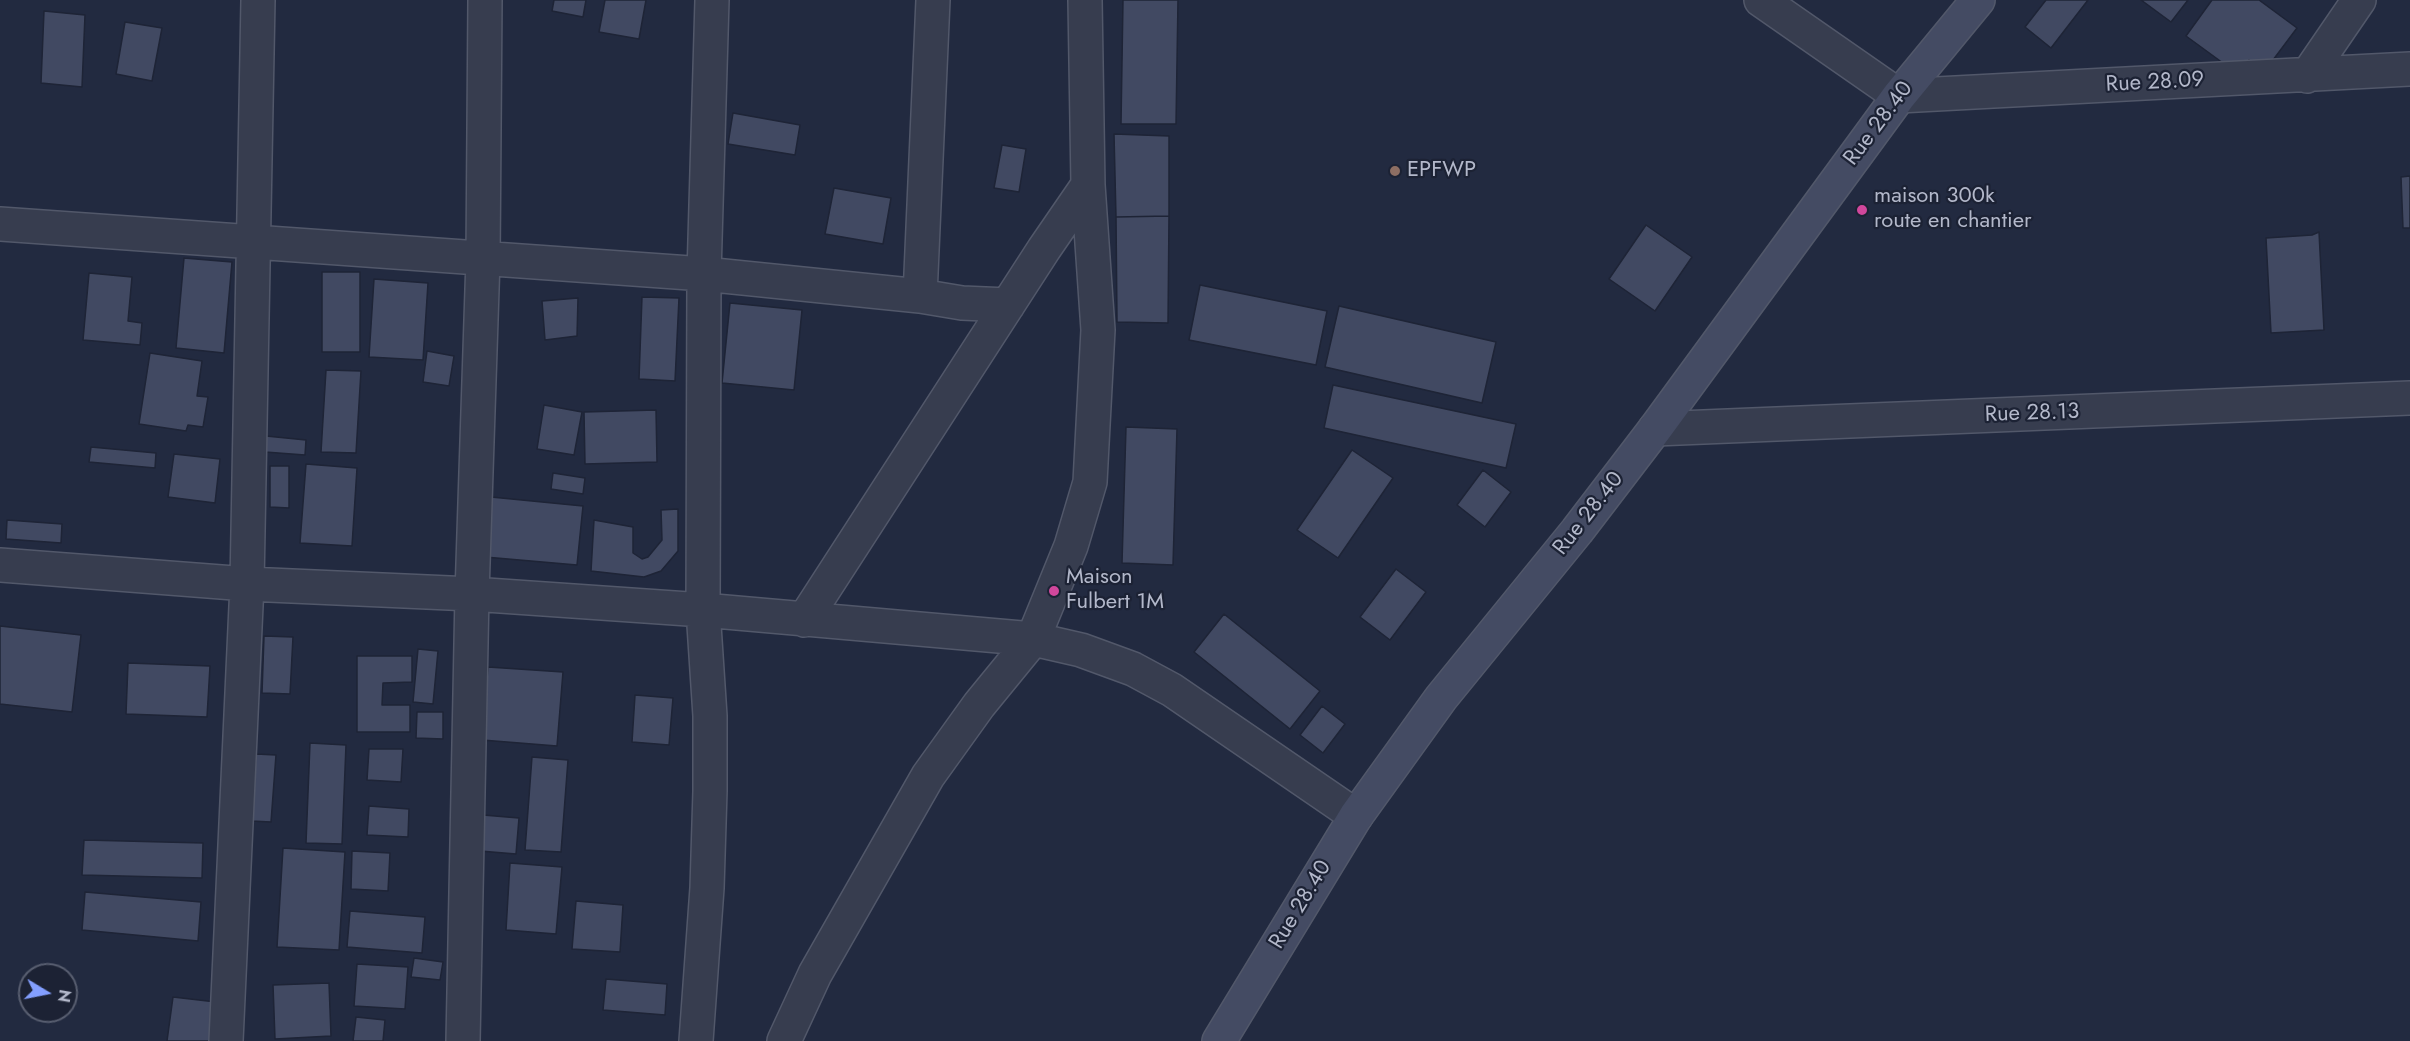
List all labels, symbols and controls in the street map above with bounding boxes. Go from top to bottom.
street label: Rue 28.09 [2105,67,2205,99]
street label: Rue 28.40 [1839,77,1919,171]
place label: EPFWP [1407,158,1476,184]
marker: EPFWP [1388,164,1402,178]
place label: maison 300k route en chantier [1874,184,2032,236]
marker: maison 300k route en chantier [1855,203,1869,217]
street label: Rue 28.13 [1984,399,2080,429]
street label: Rue 28.40 [1548,467,1630,561]
place label: Maison Fulbert 1M [1066,565,1164,616]
marker: Maison Fulbert 1M [1047,584,1061,598]
street label: Rue 28.40 [1264,856,1338,954]
north arrow [18,963,78,1023]
text: N [52,988,77,1004]

